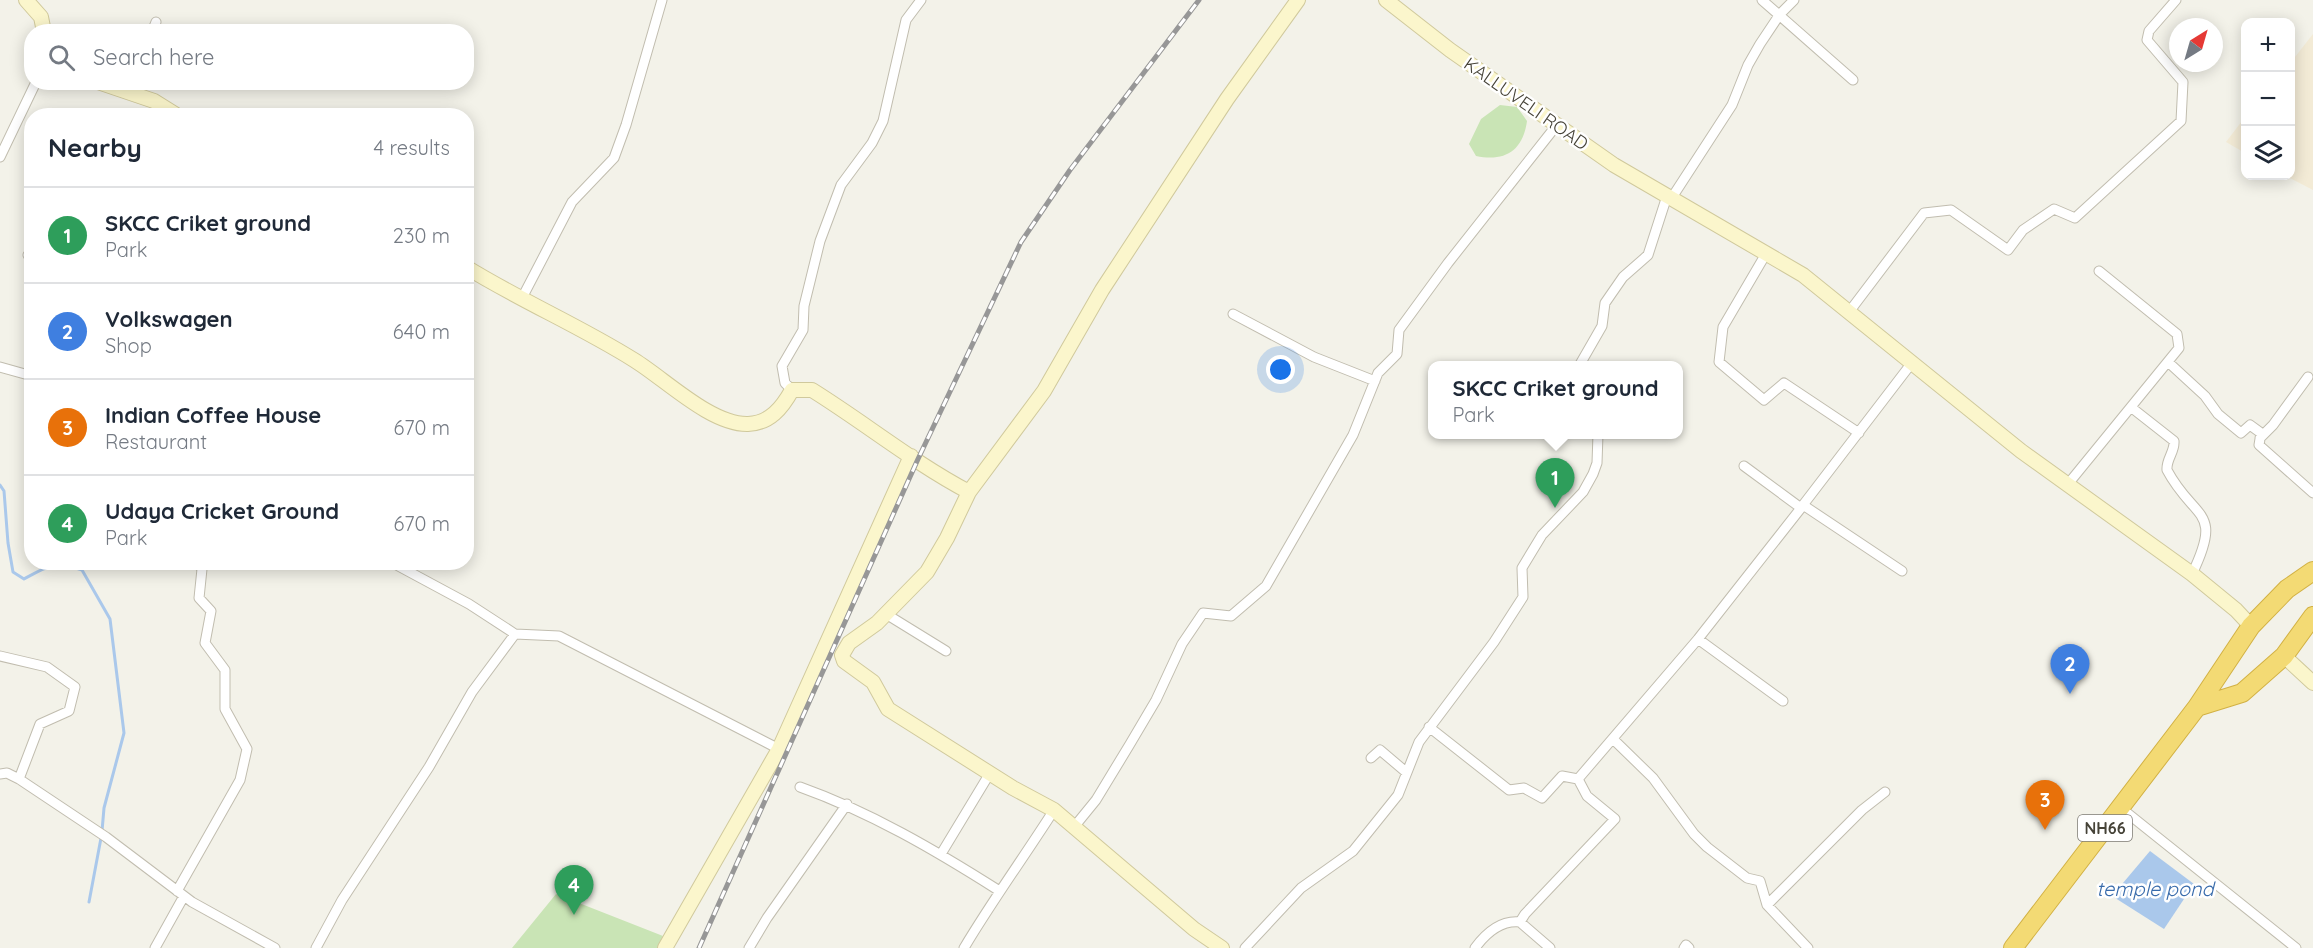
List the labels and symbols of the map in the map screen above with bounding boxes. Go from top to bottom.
north arrow [2169,18,2223,72]
street label: KALLUVELI ROAD [1460,52,1593,155]
your location [1266,355,1295,384]
pin: 1 [1536,458,1574,508]
pin: 2 [2050,644,2090,694]
pin: 3 [2026,780,2064,830]
road number: NH66 [2078,815,2132,841]
pin: 4 [554,866,594,915]
water label: temple pond [2096,876,2217,901]

